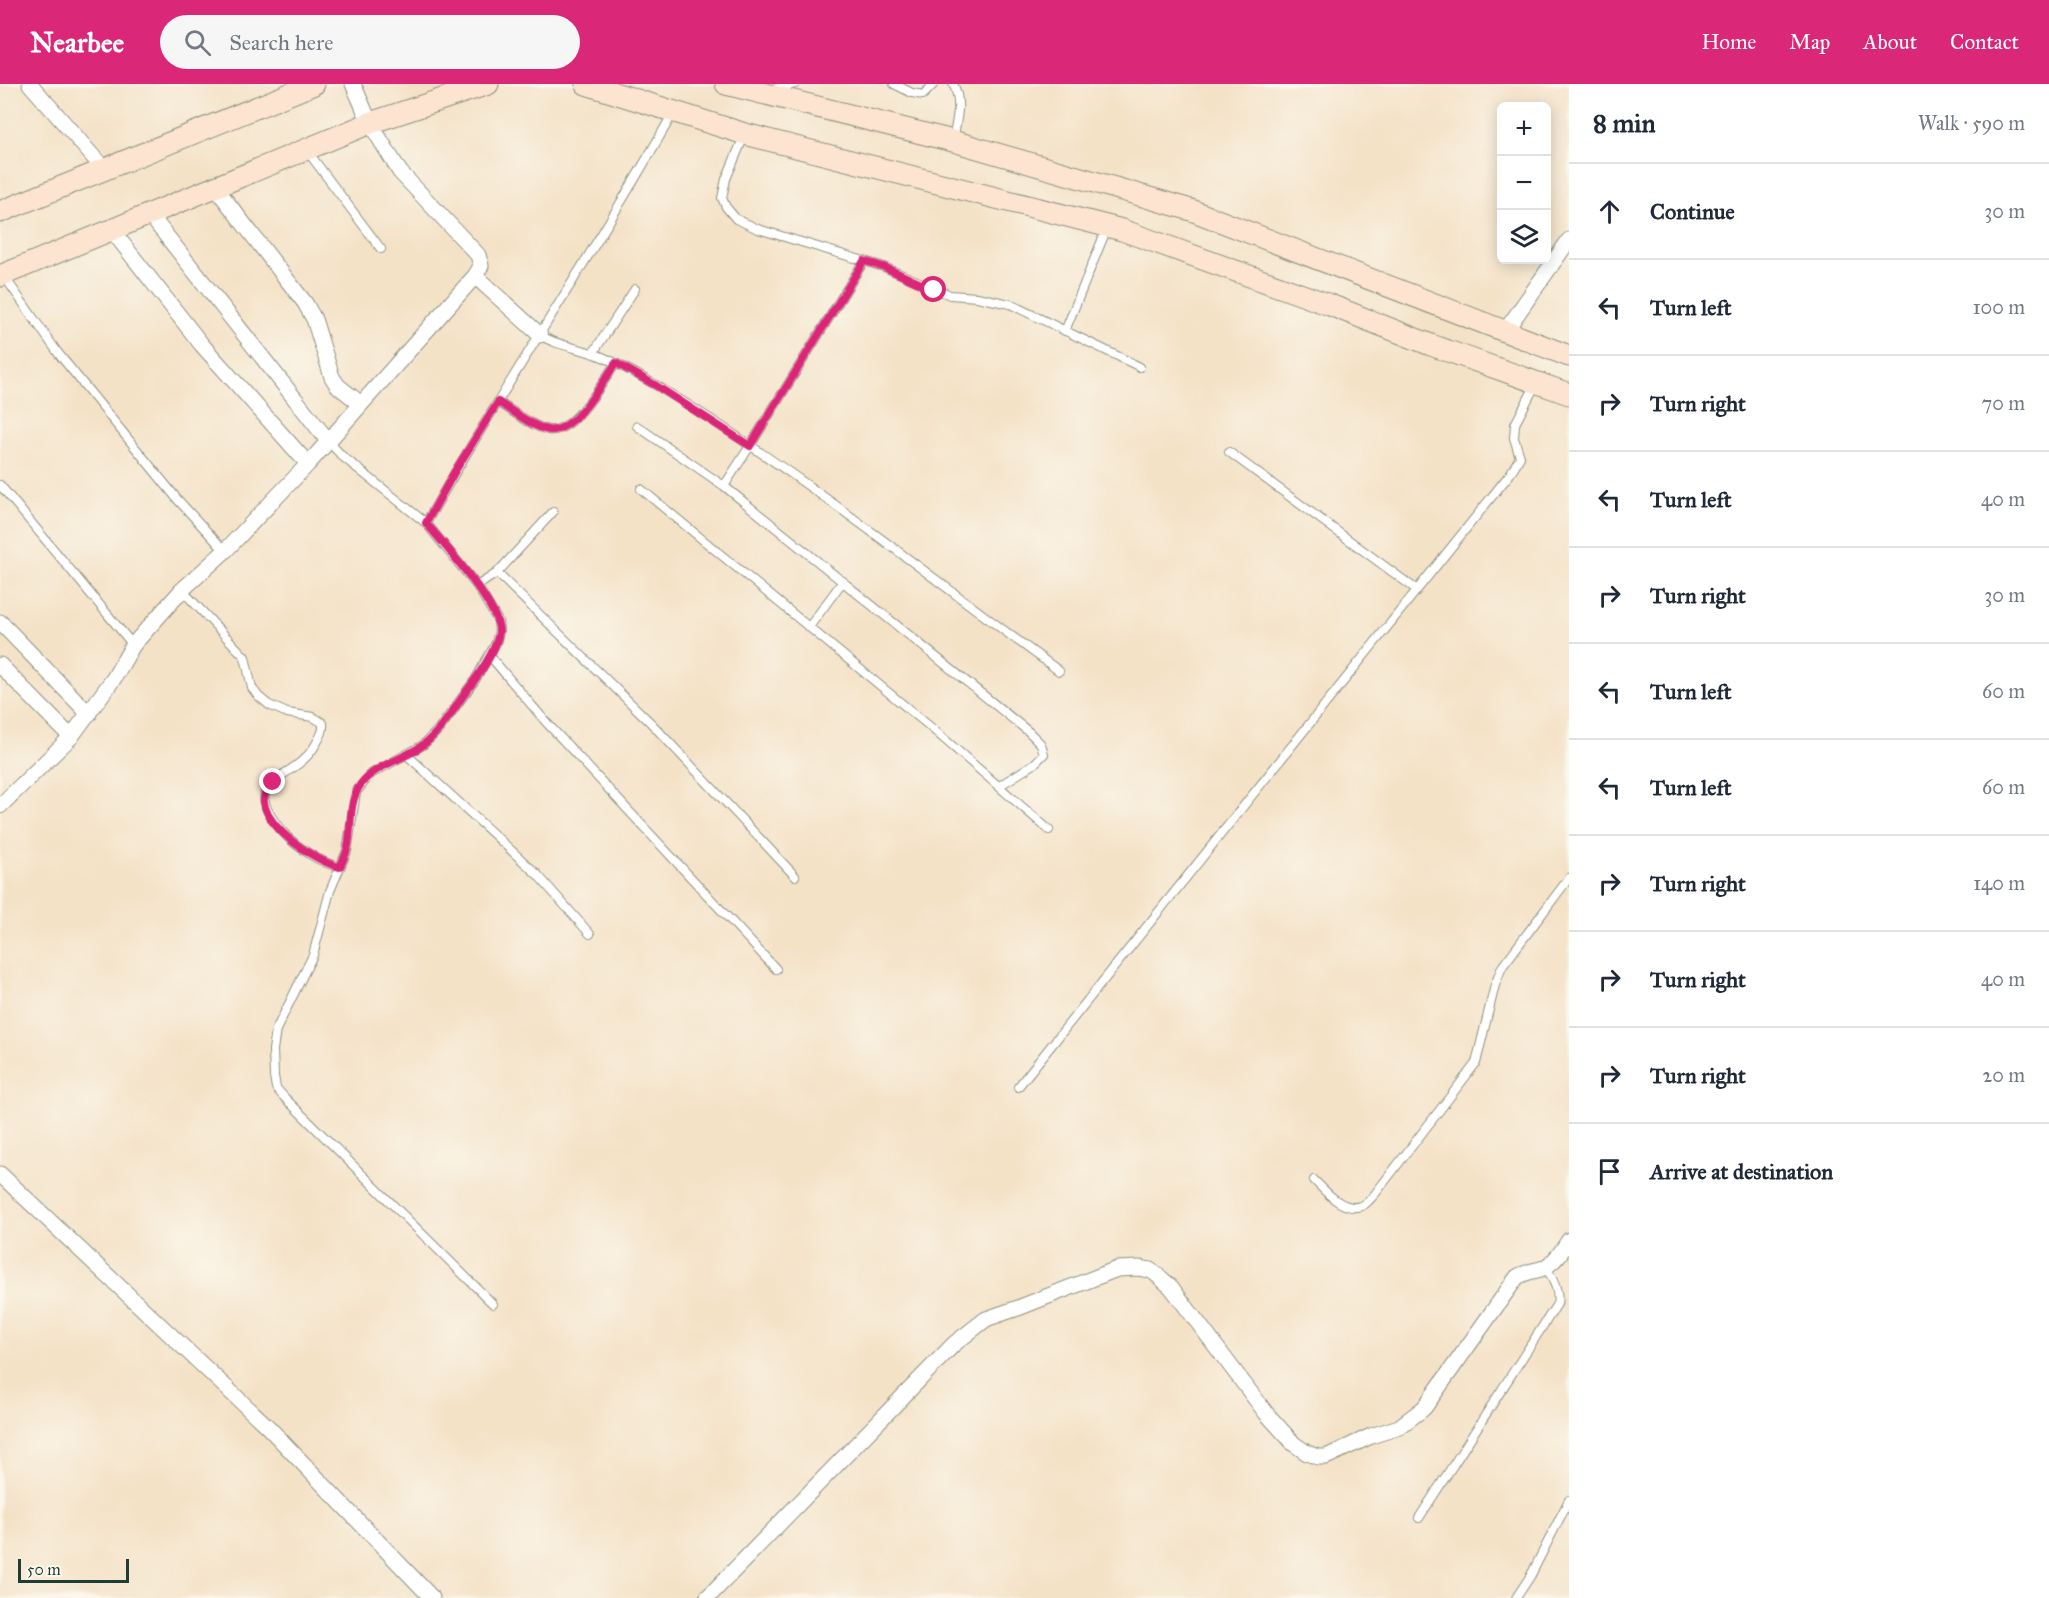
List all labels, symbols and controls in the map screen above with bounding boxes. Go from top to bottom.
search box [160,15,580,69]
text: Nearbee [30,25,124,60]
icon: search [181,26,214,59]
text: Search here [229,29,333,56]
text: Home [1701,29,1756,55]
text: Map [1789,29,1830,55]
text: About [1863,29,1917,55]
text: Contact [1950,29,2019,55]
map controls [1497,102,1551,264]
button: + [1497,102,1551,156]
text: 8 min [1593,107,1656,139]
text: Walk · 590 m [1918,111,2025,135]
button: − [1497,156,1551,210]
icon: ahead [1593,195,1626,228]
text: Continue [1650,198,1735,225]
text: 30 m [1984,199,2025,223]
button: layers [1497,210,1551,264]
route start [920,276,946,302]
icon: left [1593,291,1626,324]
text: Turn left [1650,294,1732,321]
text: 100 m [1973,295,2025,319]
icon: right [1593,387,1626,420]
text: Turn right [1650,390,1746,417]
text: 70 m [1982,391,2025,415]
icon: left [1593,483,1626,516]
text: Turn left [1650,486,1732,513]
text: 40 m [1981,487,2025,511]
icon: right [1593,579,1626,612]
text: Turn right [1650,582,1746,609]
text: 30 m [1984,583,2025,607]
icon: left [1593,675,1626,708]
text: Turn left [1650,678,1732,705]
text: 60 m [1982,679,2025,703]
route end [259,768,285,794]
icon: left [1593,771,1626,804]
text: Turn left [1650,774,1732,801]
text: 60 m [1982,775,2025,799]
icon: right [1593,867,1626,900]
text: Turn right [1650,870,1746,897]
text: 140 m [1973,871,2025,895]
icon: right [1593,963,1626,996]
text: Turn right [1650,966,1746,993]
text: 40 m [1981,967,2025,991]
icon: right [1593,1059,1626,1092]
text: Turn right [1650,1062,1746,1089]
text: 20 m [1982,1063,2025,1087]
icon: arrive [1593,1155,1626,1188]
text: Arrive at destination [1650,1158,1833,1185]
scale bar [18,1556,129,1584]
text: 50 m [27,1560,61,1579]

